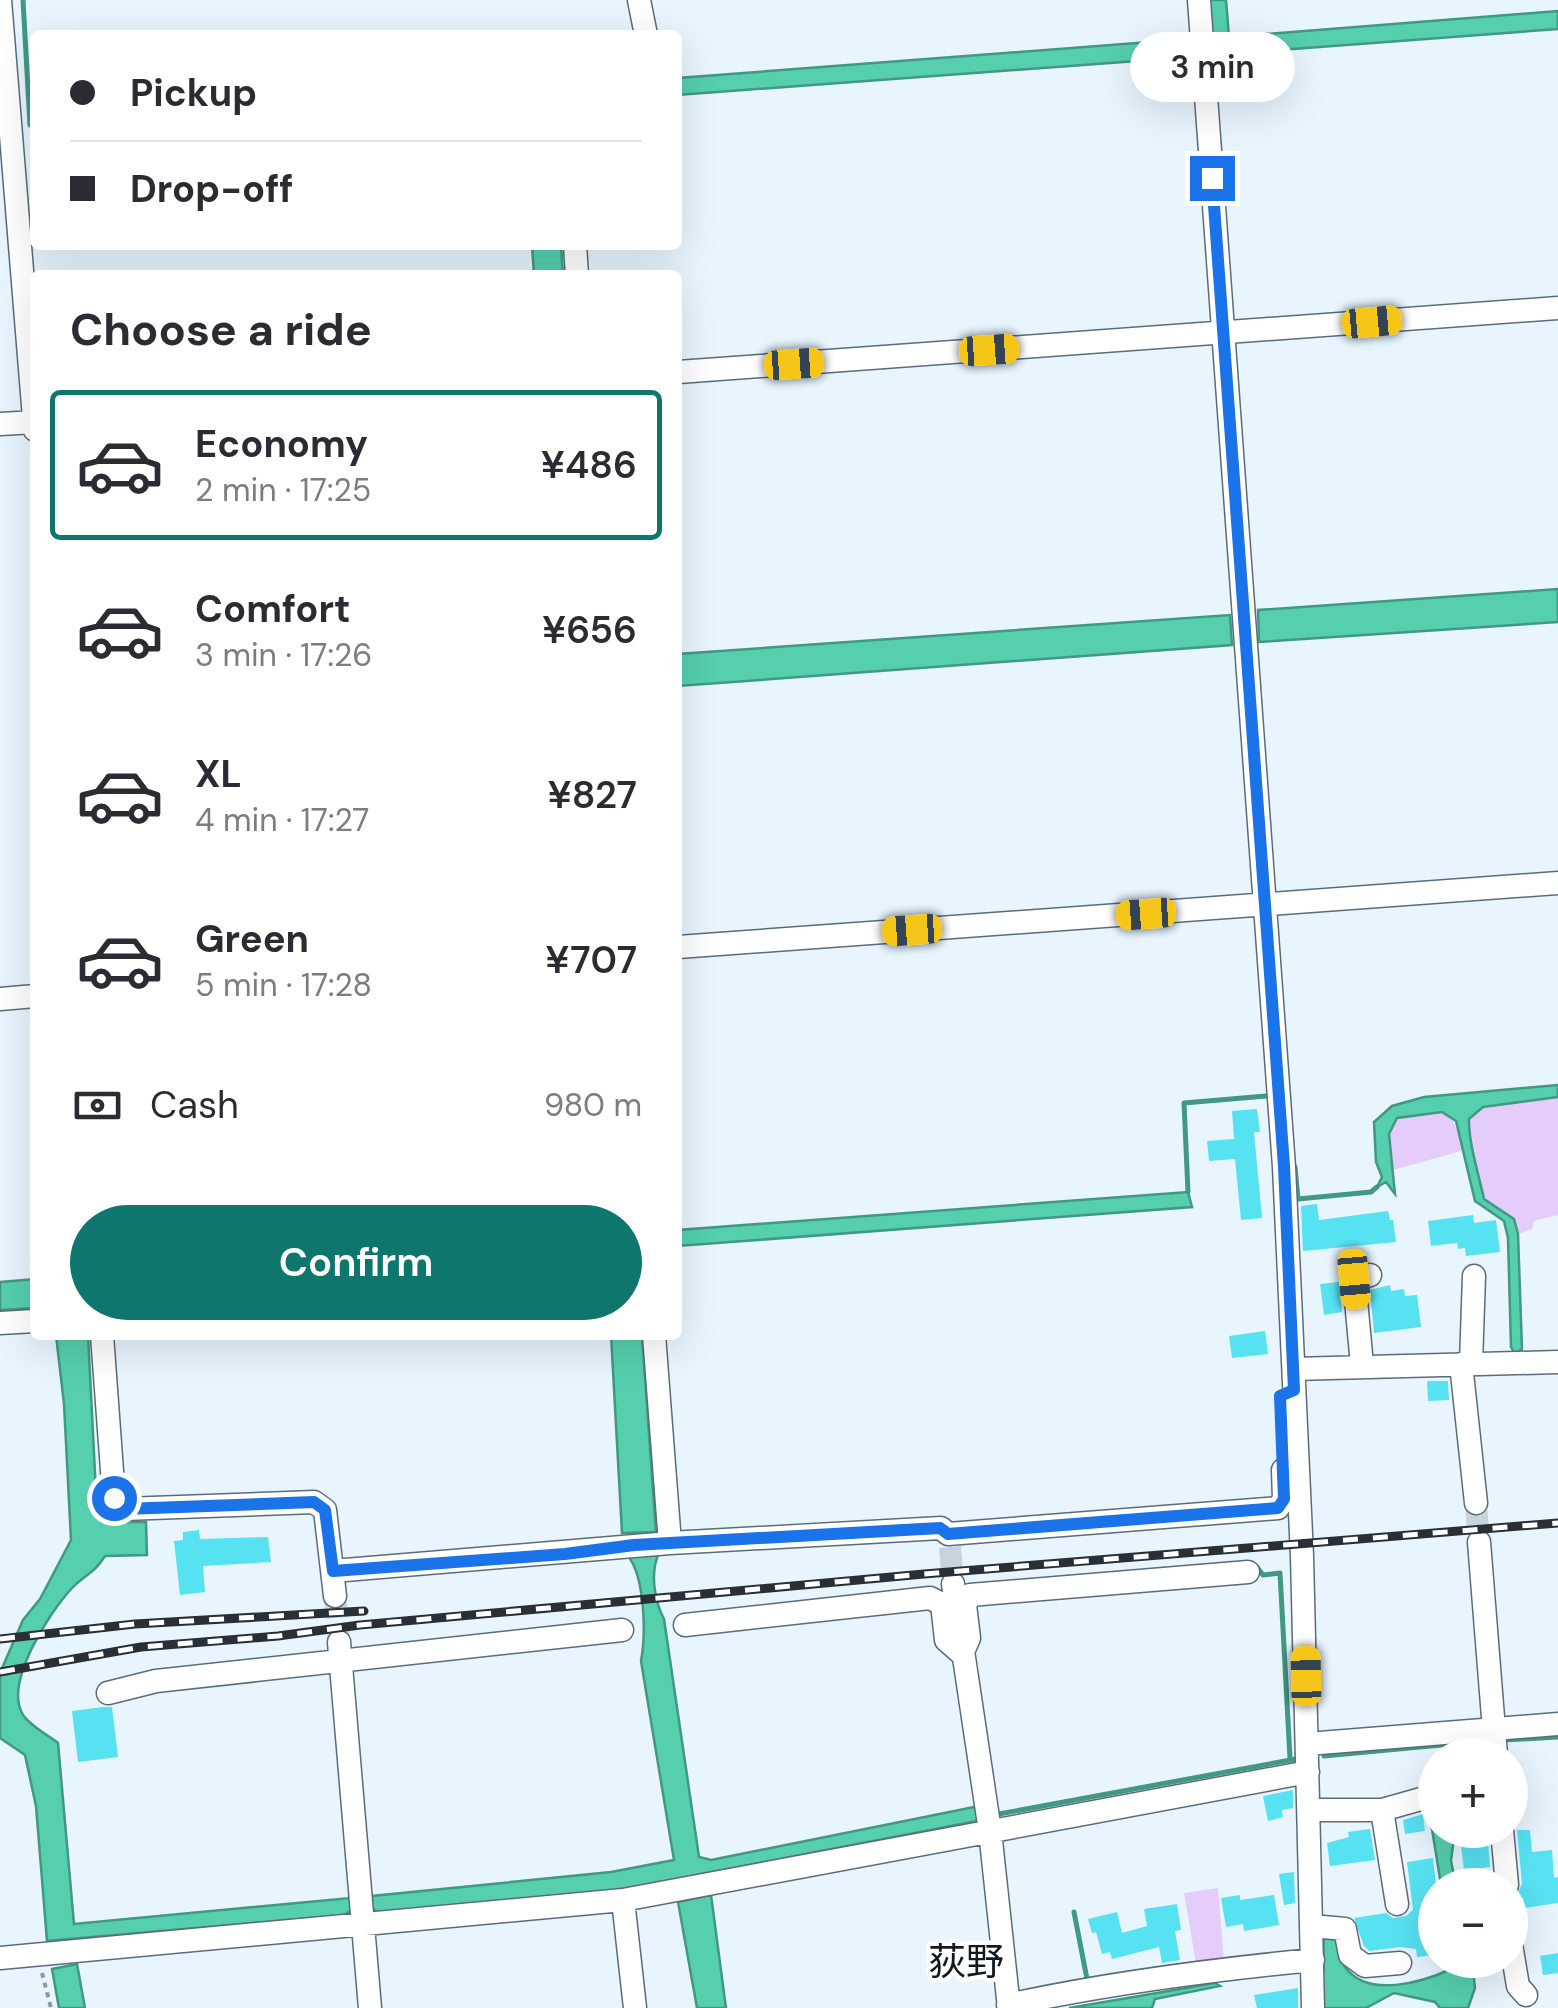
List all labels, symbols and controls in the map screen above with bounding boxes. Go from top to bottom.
callout: 3 min [1130,33,1294,103]
text: 3 min [1170,46,1255,88]
text: Pickup [130,68,257,118]
route end [1190,156,1235,201]
text: Drop-off [130,164,293,214]
text: Choose a ride [70,300,372,359]
car [1341,304,1403,340]
car [958,333,1020,367]
car [763,347,825,381]
text: Economy [195,419,368,469]
icon: car [75,420,165,510]
text: ¥486 [541,440,637,490]
text: 2 min · 17:25 [195,469,371,511]
text: Comfort [195,584,351,634]
icon: car [75,585,165,675]
text: ¥656 [542,605,637,655]
text: 3 min · 17:26 [195,634,372,676]
text: XL [195,749,242,799]
icon: car [75,750,165,840]
text: ¥827 [548,770,637,820]
text: 4 min · 17:27 [195,799,369,841]
car [1115,897,1177,931]
car [881,913,943,947]
text: Green [195,914,309,964]
icon: car [75,915,165,1005]
text: ¥707 [545,935,637,985]
text: 5 min · 17:28 [195,964,372,1006]
icon: cash [70,1078,125,1133]
text: Cash [150,1080,239,1130]
text: 980 m [544,1084,642,1126]
button: Confirm [70,1205,642,1320]
car [1336,1248,1372,1310]
route start [92,1476,137,1521]
car [1290,1646,1322,1706]
map controls [1418,1738,1528,1978]
button: + [1418,1738,1528,1848]
button: − [1418,1868,1528,1978]
district label: 荻野 [928,1937,1004,1987]

